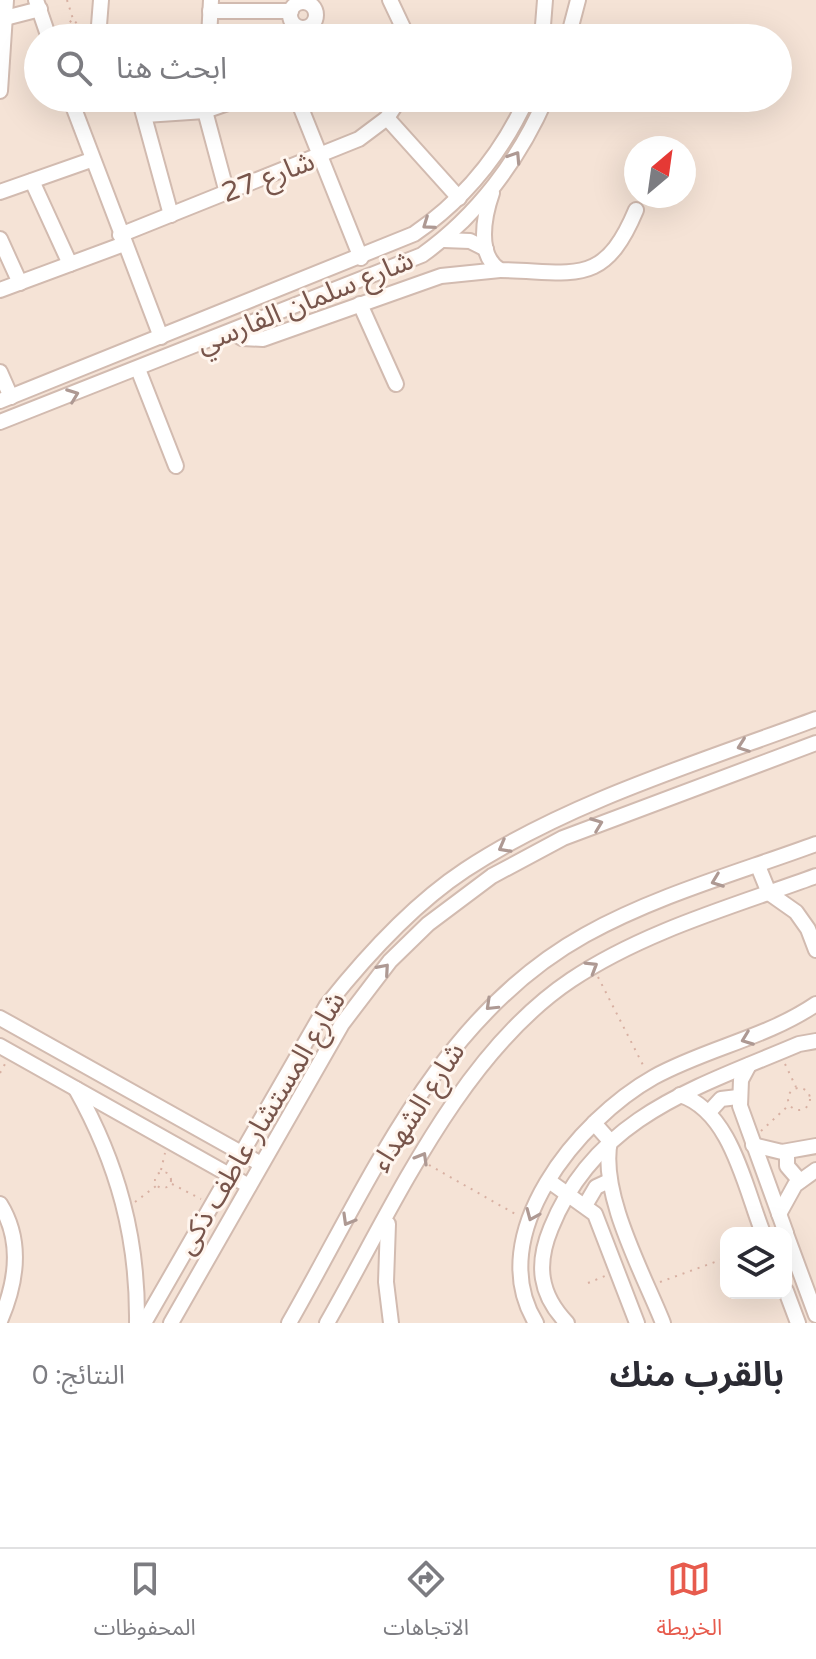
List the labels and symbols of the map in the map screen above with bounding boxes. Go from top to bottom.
north arrow [624,136,696,208]
street label: شارع 27 [217,144,320,213]
one-way arrow [505,151,520,166]
one-way arrow [423,214,437,229]
street label: شارع سلمان الفارسي [192,243,420,364]
one-way arrow [65,388,79,405]
one-way arrow [737,736,751,753]
one-way arrow [589,817,603,834]
one-way arrow [497,838,512,853]
one-way arrow [711,871,725,888]
one-way arrow [583,961,598,977]
one-way arrow [374,963,389,978]
street label: شارع المستشار عاطف ذكى [169,985,356,1262]
one-way arrow [486,996,500,1010]
one-way arrow [741,1029,755,1046]
street label: شارع الشهداء [364,1036,475,1179]
one-way arrow [412,1152,428,1167]
one-way arrow [525,1207,541,1221]
one-way arrow [342,1212,357,1227]

